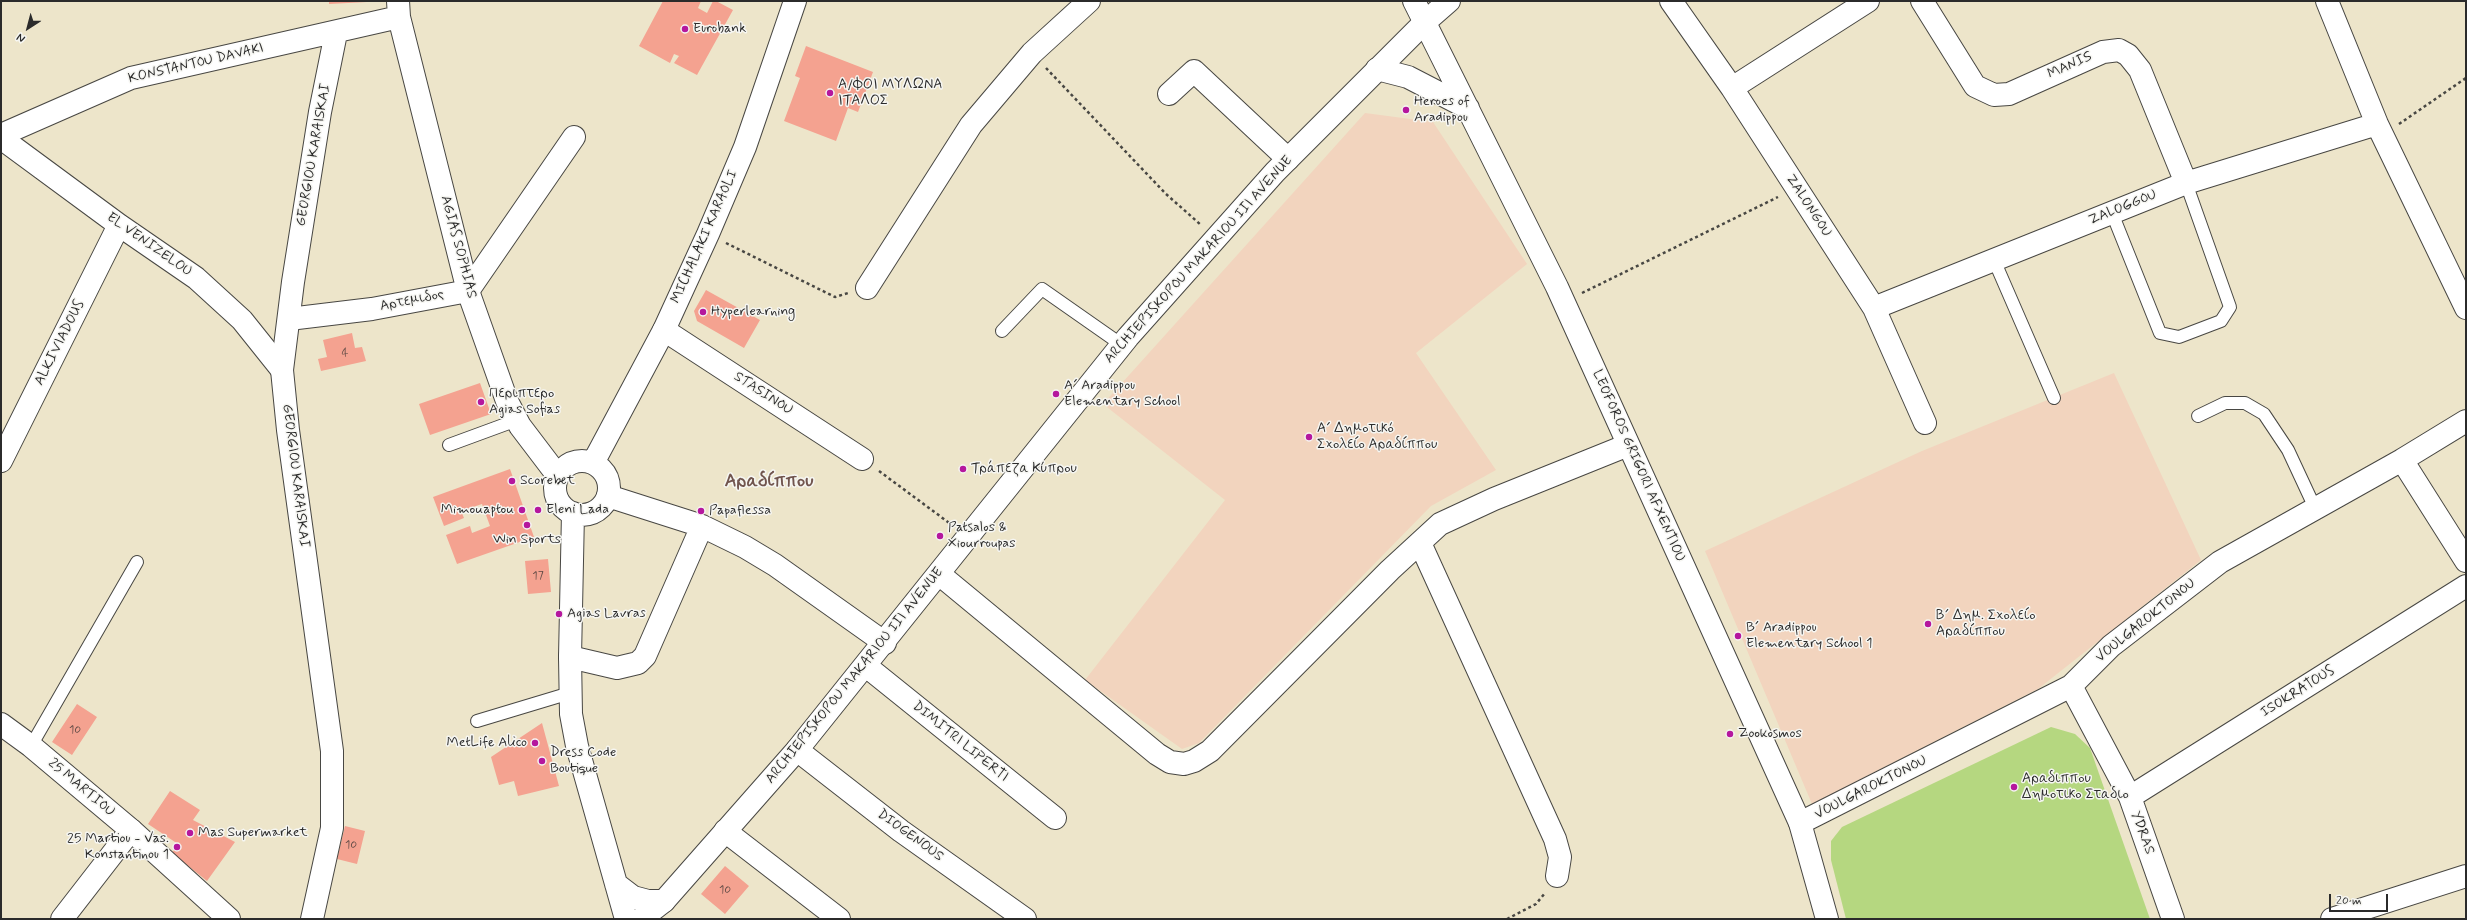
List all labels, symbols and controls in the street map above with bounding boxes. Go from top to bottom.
north arrow [8,8,48,48]
place label: Eurobank [693,21,746,37]
marker: Eurobank [680,24,690,34]
text: N [14,30,28,46]
street label: KONSTANTOU DAVAKI [127,40,265,88]
street label: MANIS [2045,49,2095,83]
place label: Α/ΦΟΙ ΜΥΛΩΝΑ ΙΤΑΛΟΣ [838,77,942,110]
street label: GEORGIOU KARAISKAI [293,82,335,228]
marker: Α/ΦΟΙ ΜΥΛΩΝΑ ΙΤΑΛΟΣ [825,88,835,98]
place label: Heroes of Aradippou [1414,94,1470,126]
marker: Heroes of Aradippou [1401,105,1411,115]
street label: ARCHIEPISKOPOU MAKARIOU III AVENUE [1101,153,1297,367]
street label: MICHALAKI KARAOLI [668,168,742,306]
street label: ZALONGOU [1782,171,1834,241]
street label: ZALOGGOU [2086,187,2160,229]
street label: AGIAS SOPHIAS [436,194,480,300]
street label: EL VENIZELOU [103,209,195,281]
street label: Αρτεμιδος [379,287,445,315]
street label: ALKIVIADOUS [31,298,89,388]
place label: Hyperlearning [711,304,795,320]
marker: Hyperlearning [698,307,708,317]
house number: 4 [342,346,348,360]
street label: LEOFOROS GRIGORI AFXENTIOU [1588,367,1688,565]
street label: STASINOU [730,369,796,419]
place label: A´ Aradippou Elementary School [1064,378,1180,410]
place label: Περιπτερο Agias Sofias [489,386,560,418]
marker: A´ Aradippou Elementary School [1051,389,1061,399]
marker: Περιπτερο Agias Sofias [476,397,486,407]
street label: GEORGIOU KARAISKAI [278,403,312,549]
place label: Α´ Δημοτικό Σχολείο Αραδίππου [1317,421,1437,454]
marker: Α´ Δημοτικό Σχολείο Αραδίππου [1304,432,1314,442]
place label: Τράπεζα Κύπρου [971,461,1077,477]
marker: Τράπεζα Κύπρου [958,464,968,474]
district label: Αραδίππου [725,471,813,493]
place label: Scorebet [520,473,575,489]
marker: Scorebet [507,476,517,486]
place label: Mimouaptou [441,502,514,518]
place label: Eleni Lada [546,502,609,518]
place label: Papaflessa [709,503,771,519]
marker: Mimouaptou [517,505,527,515]
marker: Eleni Lada [533,505,543,515]
marker: Papaflessa [696,506,706,516]
marker: Win Sports [522,520,532,530]
place label: Patsalos & Xiourroupas [948,520,1015,552]
marker: Patsalos & Xiourroupas [935,531,945,541]
place label: Win Sports [493,532,561,548]
street label: ARCHIEPISKOPOU MAKARIOU III AVENUE [763,565,947,787]
house number: 17 [532,569,544,583]
street label: VOULGAROKTONOU [2093,575,2199,667]
place label: Agias Lavras [567,606,646,622]
place label: Β´ Δημ. Σχολείο Αραδίππου [1936,608,2035,640]
marker: Agias Lavras [554,609,564,619]
marker: Β´ Δημ. Σχολείο Αραδίππου [1923,619,1933,629]
place label: B´ Aradippou Elementary School 1 [1746,620,1872,652]
marker: B´ Aradippou Elementary School 1 [1733,631,1743,641]
street label: ISOKRATOUS [2258,663,2338,721]
street label: DIMITRI LIPERTI [909,698,1011,786]
house number: 10 [69,723,81,737]
place label: Zookosmos [1738,726,1802,742]
marker: Zookosmos [1725,729,1735,739]
place label: MetLife Alico [447,735,527,751]
marker: MetLife Alico [530,738,540,748]
place label: Dress Code Boutique [550,745,616,778]
street label: VOULGAROKTONOU [1812,752,1930,824]
street label: 25 MARTIOU [44,755,118,821]
marker: Dress Code Boutique [537,756,547,766]
place label: Αραδιππου Δημοτικο Σταδιο [2022,771,2129,804]
marker: Αραδιππου Δημοτικο Σταδιο [2009,782,2019,792]
street label: DIOGENOUS [874,806,946,866]
street label: YDRAS [2126,809,2158,857]
place label: Mas Supermarket [198,825,307,841]
marker: Mas Supermarket [185,828,195,838]
place label: 25 Martiou - Vas. Konstantinou 1 [67,831,169,864]
house number: 10 [345,838,357,852]
marker: 25 Martiou - Vas. Konstantinou 1 [172,842,182,852]
house number: 10 [719,883,731,897]
scale bar [2331,886,2390,912]
text: 20 m [2336,893,2362,909]

